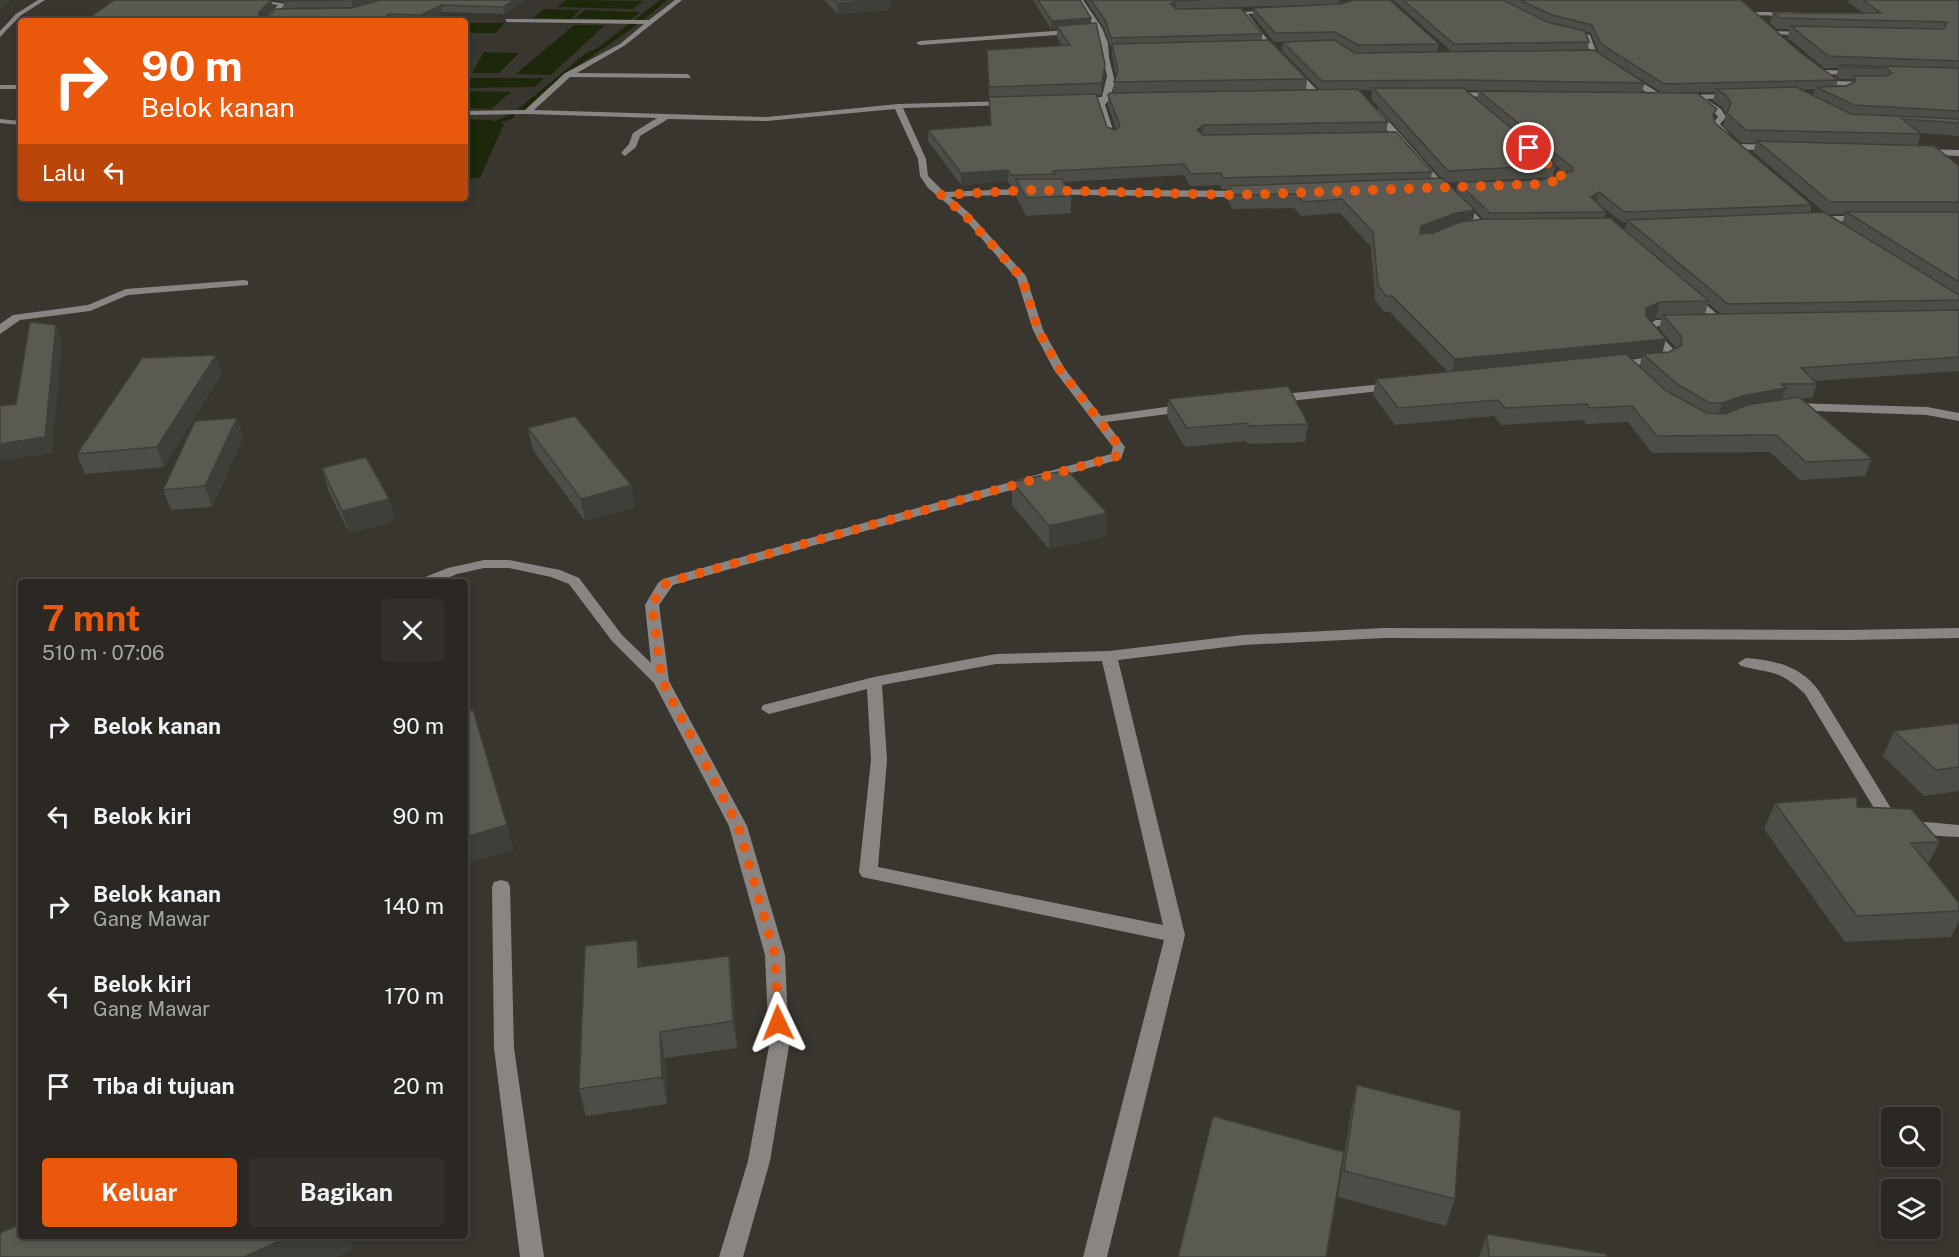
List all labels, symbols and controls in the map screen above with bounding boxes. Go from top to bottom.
text: 90 m [141,41,243,90]
icon: right [42,42,120,120]
text: Belok kanan [141,91,295,123]
pin [1503,122,1554,173]
icon: arrive [1512,131,1545,164]
icon: left [98,156,131,189]
text: Lalu [42,160,86,186]
text: 7 mnt [42,597,141,639]
button: close [381,599,444,662]
text: 510 m · 07:06 [42,641,164,665]
icon: right [42,710,75,743]
text: Belok kanan [93,713,221,739]
text: 90 m [393,713,444,739]
icon: left [42,800,75,833]
text: Belok kiri [93,803,191,829]
text: 90 m [393,803,444,829]
text: Belok kanan [93,881,221,907]
icon: right [42,890,75,923]
text: 140 m [383,893,444,919]
text: Gang Mawar [93,907,210,931]
text: Belok kiri [93,971,191,997]
icon: left [42,980,75,1013]
text: 170 m [384,983,444,1009]
position arrow [746,991,810,1055]
text: Gang Mawar [93,997,210,1021]
icon: arrive [42,1070,75,1103]
text: Tiba di tujuan [93,1073,234,1099]
text: 20 m [393,1073,444,1099]
map controls [1881,1107,1941,1239]
button: search [1881,1107,1941,1167]
button: Keluar [42,1158,237,1227]
button: Bagikan [249,1158,444,1227]
button: layers [1881,1179,1941,1239]

